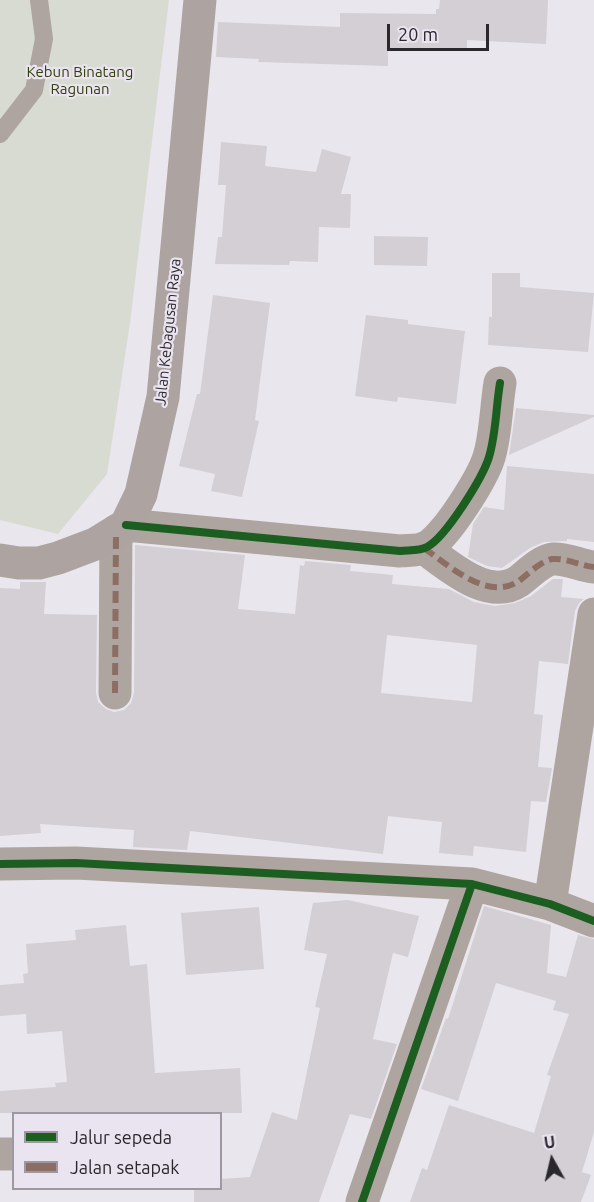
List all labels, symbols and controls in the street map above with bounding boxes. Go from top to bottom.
scale bar [390,12,492,50]
text: 20 m [398,24,438,44]
park label: Kebun Binatang Ragunan [27,63,133,98]
street label: Jalan Kebagusan Raya [151,258,185,406]
legend [12,1112,222,1190]
text: Jalur sepeda [70,1127,172,1147]
north arrow [522,1130,582,1190]
text: U [543,1132,556,1152]
text: Jalan setapak [70,1157,179,1177]

